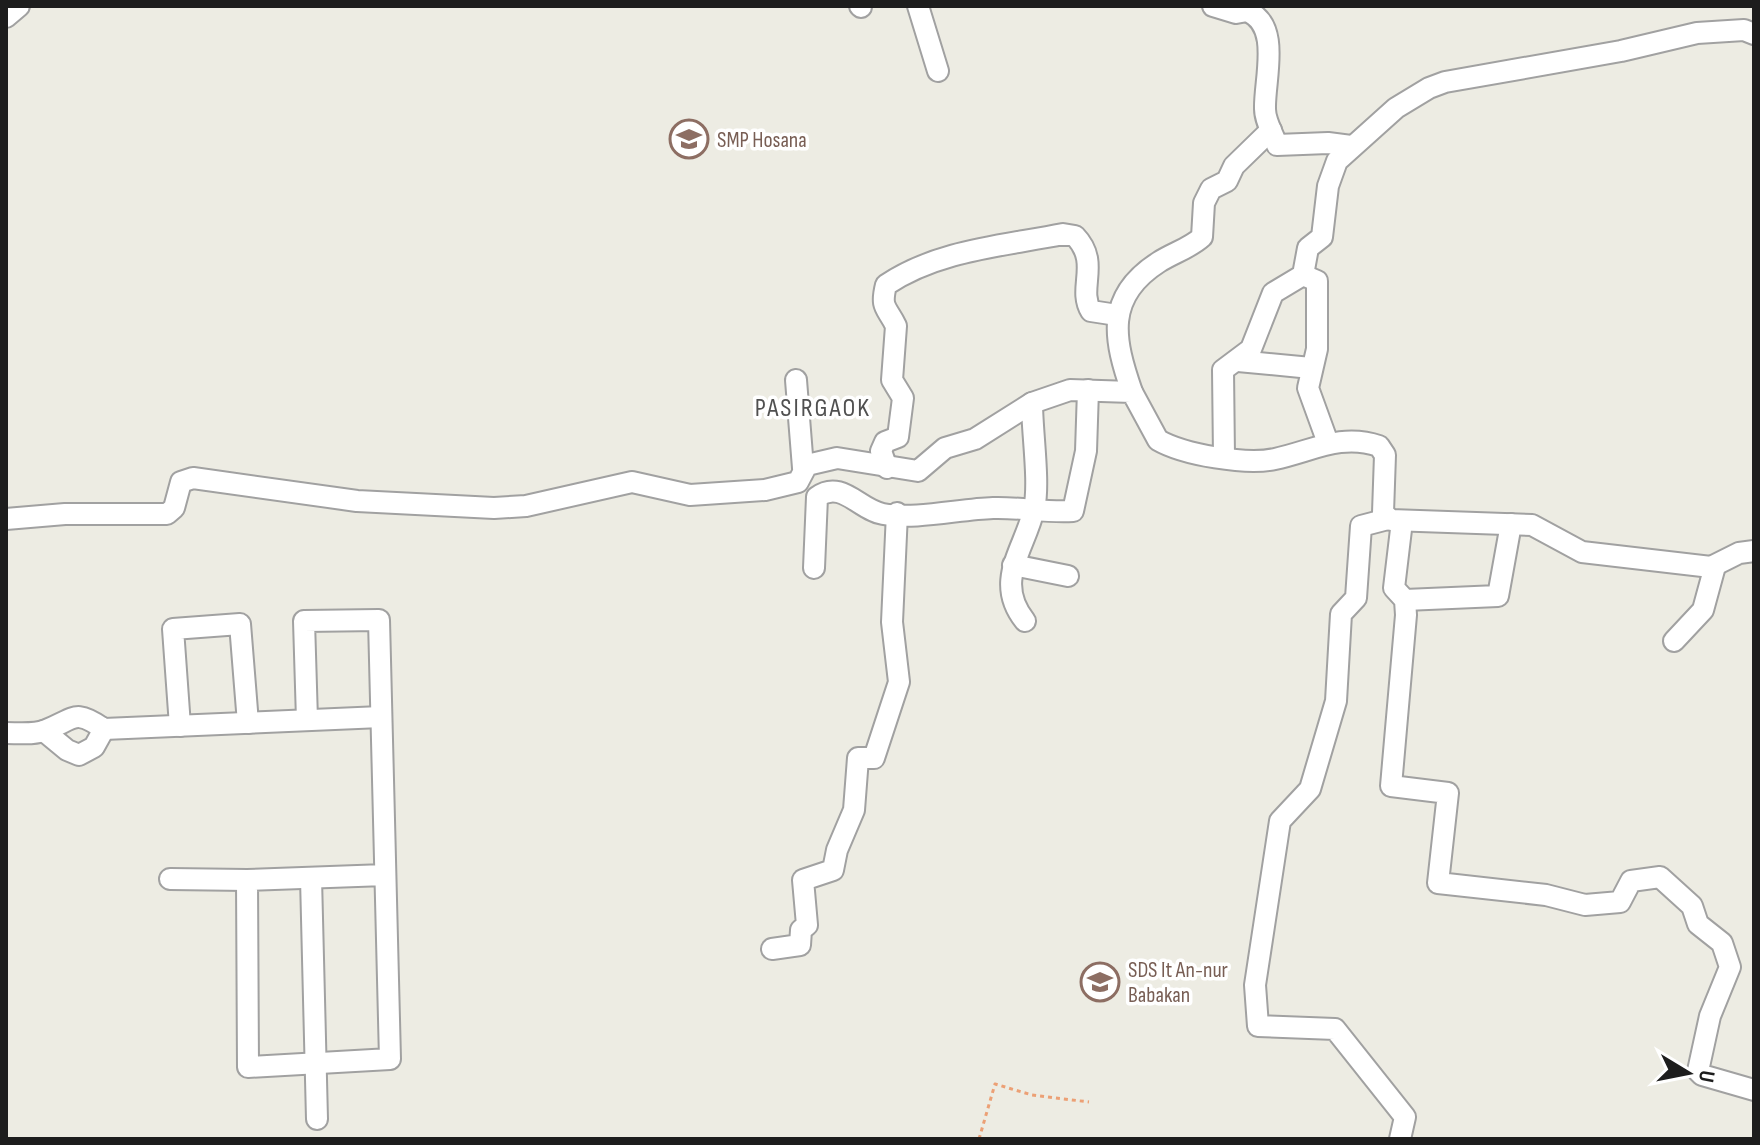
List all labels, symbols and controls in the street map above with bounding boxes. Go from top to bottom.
school or university icon: SMP Hosana [668,118,710,160]
place label: SMP Hosana [717,127,807,154]
district label: PASIRGAOK [755,393,871,424]
place label: SDS It An-nur Babakan [1128,957,1228,1009]
school or university icon: SDS It An-nur Babakan [1079,961,1121,1003]
north arrow [1648,1033,1728,1113]
text: U [1692,1068,1721,1084]

